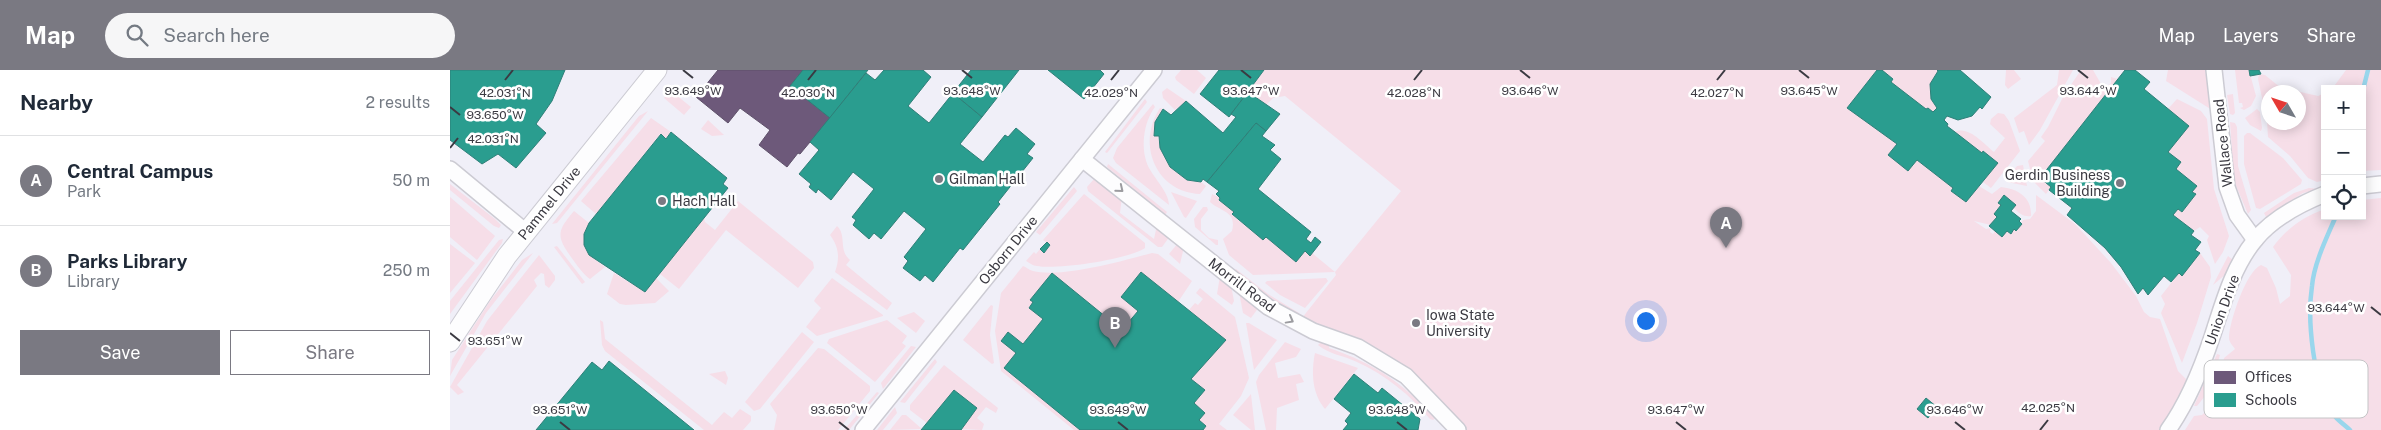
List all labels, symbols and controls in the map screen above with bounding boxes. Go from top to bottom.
search box [105,13,455,58]
text: Map [25,21,75,49]
icon: search [123,21,151,49]
text: Search here [163,24,270,46]
text: Map [2159,25,2195,46]
text: Layers [2223,25,2279,46]
text: Share [2307,25,2356,46]
text: 93.649°W [664,84,722,98]
text: 93.648°W [943,84,1001,98]
text: 93.647°W [1223,84,1280,98]
text: 93.646°W [1501,84,1559,98]
text: 93.645°W [1780,84,1838,98]
text: 93.644°W [2059,84,2117,98]
north arrow [2261,85,2306,130]
map controls [2321,85,2366,220]
button: + [2321,85,2366,130]
text: 42.031°N [479,86,531,100]
text: 42.030°N [781,86,835,100]
text: 42.029°N [1084,86,1138,100]
text: 42.028°N [1387,86,1441,100]
text: 42.027°N [1690,86,1744,100]
text: Nearby [20,90,93,115]
text: 2 results [365,93,430,112]
street label: Wallace Road [2210,98,2236,188]
text: 93.650°W [466,108,524,122]
button: − [2321,130,2366,175]
text: 42.031°N [467,132,519,146]
text: Central Campus [67,160,213,182]
street label: Pammel Drive [515,163,584,243]
place label: Gerdin Business Building [2005,167,2110,199]
text: A [30,171,42,190]
text: 50 m [392,171,430,190]
place label: Gilman Hall [949,171,1025,187]
marker: Gilman Hall [933,173,945,185]
button: locate [2321,175,2366,220]
marker: Gerdin Business Building [2114,177,2126,189]
text: Park [67,182,101,201]
one-way arrow [1114,183,1123,191]
place label: Hach Hall [672,193,736,209]
marker: Hach Hall [656,195,668,207]
pin: A [1710,207,1742,248]
street label: Osborn Drive [975,212,1041,288]
text: Parks Library [67,250,187,272]
street label: Morrill Road [1205,255,1279,315]
text: B [31,261,41,280]
text: 250 m [383,261,430,280]
text: Library [67,272,120,291]
street label: Union Drive [2202,272,2242,348]
text: 93.644°W [2307,301,2365,315]
pin: B [1099,307,1131,348]
place label: Iowa State University [1426,307,1495,339]
your location [1633,308,1659,334]
one-way arrow [1285,313,1294,323]
marker: Iowa State University [1410,317,1422,329]
button: Save [20,330,220,375]
button: Share [230,330,430,375]
text: 93.651°W [468,334,523,348]
legend [2204,360,2368,418]
text: Offices [2245,369,2292,385]
text: Schools [2245,392,2297,408]
text: 42.025°N [2021,401,2075,415]
text: 93.651°W [533,403,588,417]
text: 93.650°W [810,403,868,417]
text: 93.649°W [1089,403,1147,417]
text: 93.648°W [1368,403,1426,417]
text: 93.647°W [1648,403,1705,417]
text: 93.646°W [1926,403,1984,417]

